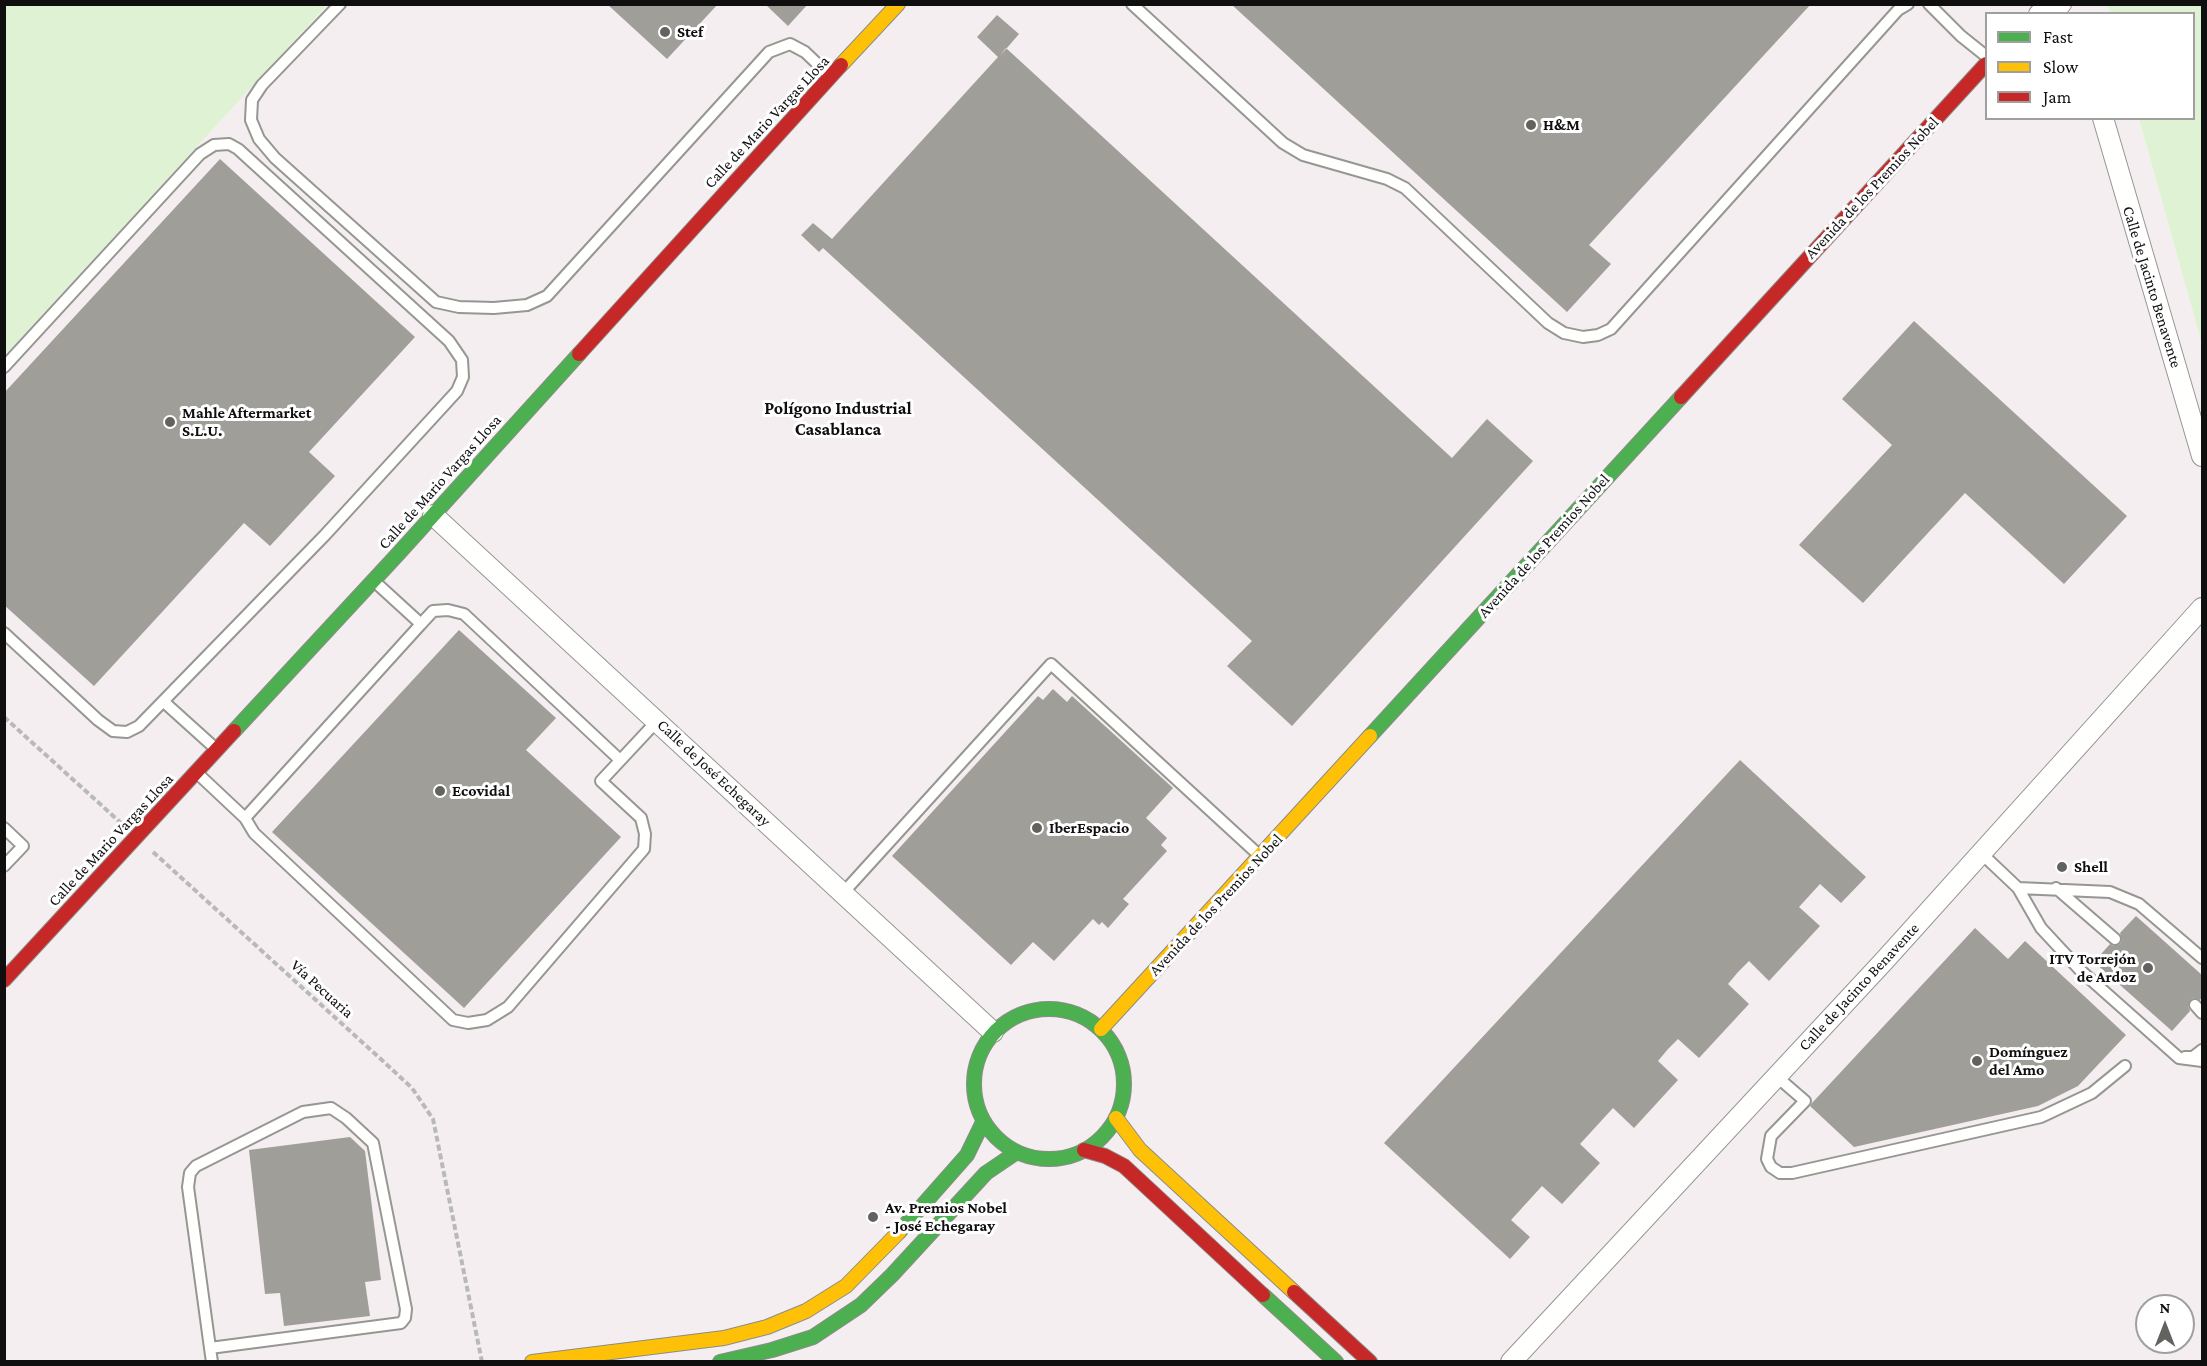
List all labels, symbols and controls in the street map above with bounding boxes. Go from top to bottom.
legend [1985,12,2195,120]
place label: Stef [677,22,703,42]
marker: Stef [658,25,672,39]
text: Fast [2043,27,2073,47]
street label: Calle de Mario Vargas Llosa [700,52,834,192]
text: Slow [2043,57,2078,77]
text: Jam [2043,87,2071,107]
street label: Avenida de los Premios Nobel [1801,113,1943,263]
place label: H&M [1543,115,1580,135]
marker: H&M [1524,118,1538,132]
street label: Calle de Jacinto Benavente [2118,204,2186,370]
district label: Polígono Industrial Casablanca [764,397,912,440]
place label: Mahle Aftermarket S.L.U. [182,403,311,441]
street label: Calle de Mario Vargas Llosa [374,411,506,553]
marker: Mahle Aftermarket S.L.U. [163,415,177,429]
street label: Avenida de los Premios Nobel [1474,470,1614,622]
street label: Calle de José Echegaray [653,715,775,831]
street label: Calle de Mario Vargas Llosa [44,770,178,910]
place label: Ecovidal [452,781,510,801]
marker: Ecovidal [433,784,447,798]
place label: IberEspacio [1049,818,1129,838]
marker: IberEspacio [1030,821,1044,835]
street label: Avenida de los Premios Nobel [1145,830,1287,980]
place label: Shell [2074,857,2108,877]
marker: Shell [2055,860,2069,874]
street label: Calle de Jacinto Benavente [1795,919,1923,1055]
place label: ITV Torrejón de Ardoz [2049,949,2136,987]
street label: Vía Pecuaria [287,956,357,1022]
marker: ITV Torrejón de Ardoz [2141,961,2155,975]
place label: Domínguez del Amo [1989,1042,2068,1080]
marker: Domínguez del Amo [1970,1054,1984,1068]
place label: Av. Premios Nobel - José Echegaray [885,1198,1007,1236]
marker: Av. Premios Nobel - José Echegaray [866,1210,880,1224]
north arrow [2135,1294,2195,1354]
text: N [2160,1299,2170,1316]

